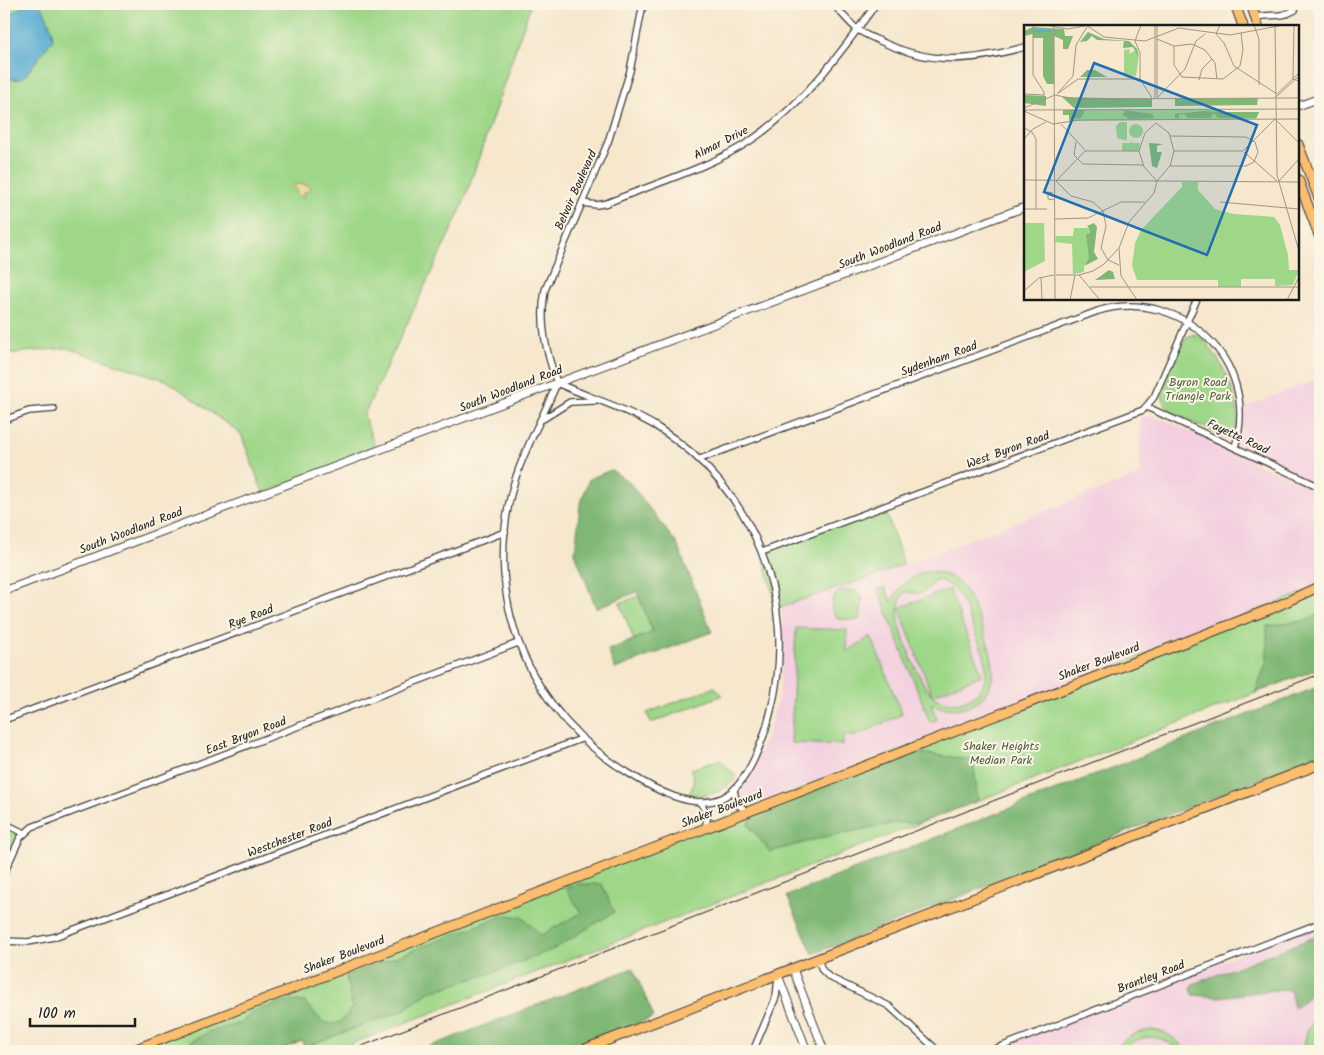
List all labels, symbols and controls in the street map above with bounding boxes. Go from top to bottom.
inset map [1024,25,1299,300]
street label: Almar Drive [690,121,752,165]
street label: Belvoir Boulevard [550,146,603,233]
street label: South Woodland Road [835,217,945,274]
street label: Sydenham Road [898,336,981,382]
street label: South Woodland Road [456,360,566,417]
park label: Byron Road Triangle Park [1165,373,1231,406]
street label: Fayette Road [1204,414,1273,460]
street label: West Byron Road [964,426,1053,474]
street label: South Woodland Road [76,502,186,559]
street label: Rye Road [226,599,277,634]
street label: Shaker Boulevard [1055,637,1144,686]
street label: East Bryon Road [203,712,290,760]
park label: Shaker Heights Median Park [963,737,1039,770]
street label: Shaker Boulevard [678,784,767,833]
street label: Westchester Road [245,813,336,863]
street label: Shaker Boulevard [300,930,389,979]
street label: Brantley Road [1114,955,1189,999]
scale bar [30,995,135,1027]
text: 100 m [38,1002,76,1026]

